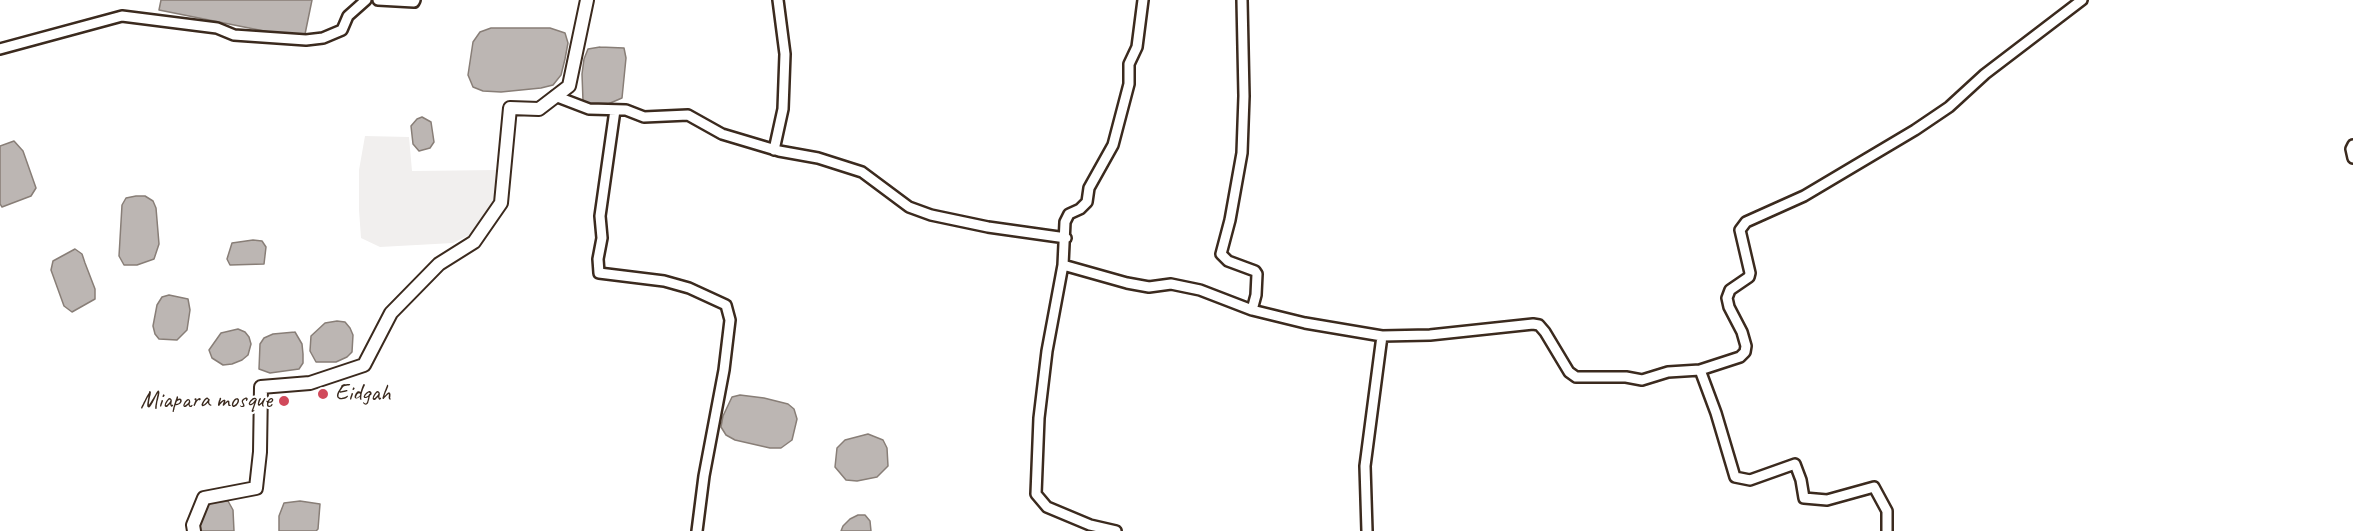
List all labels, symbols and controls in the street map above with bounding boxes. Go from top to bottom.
place label: Eidgah [335,380,391,408]
place label: Miapara mosque [140,387,272,415]
marker: Eidgah [316,387,330,401]
marker: Miapara mosque [277,394,291,408]

